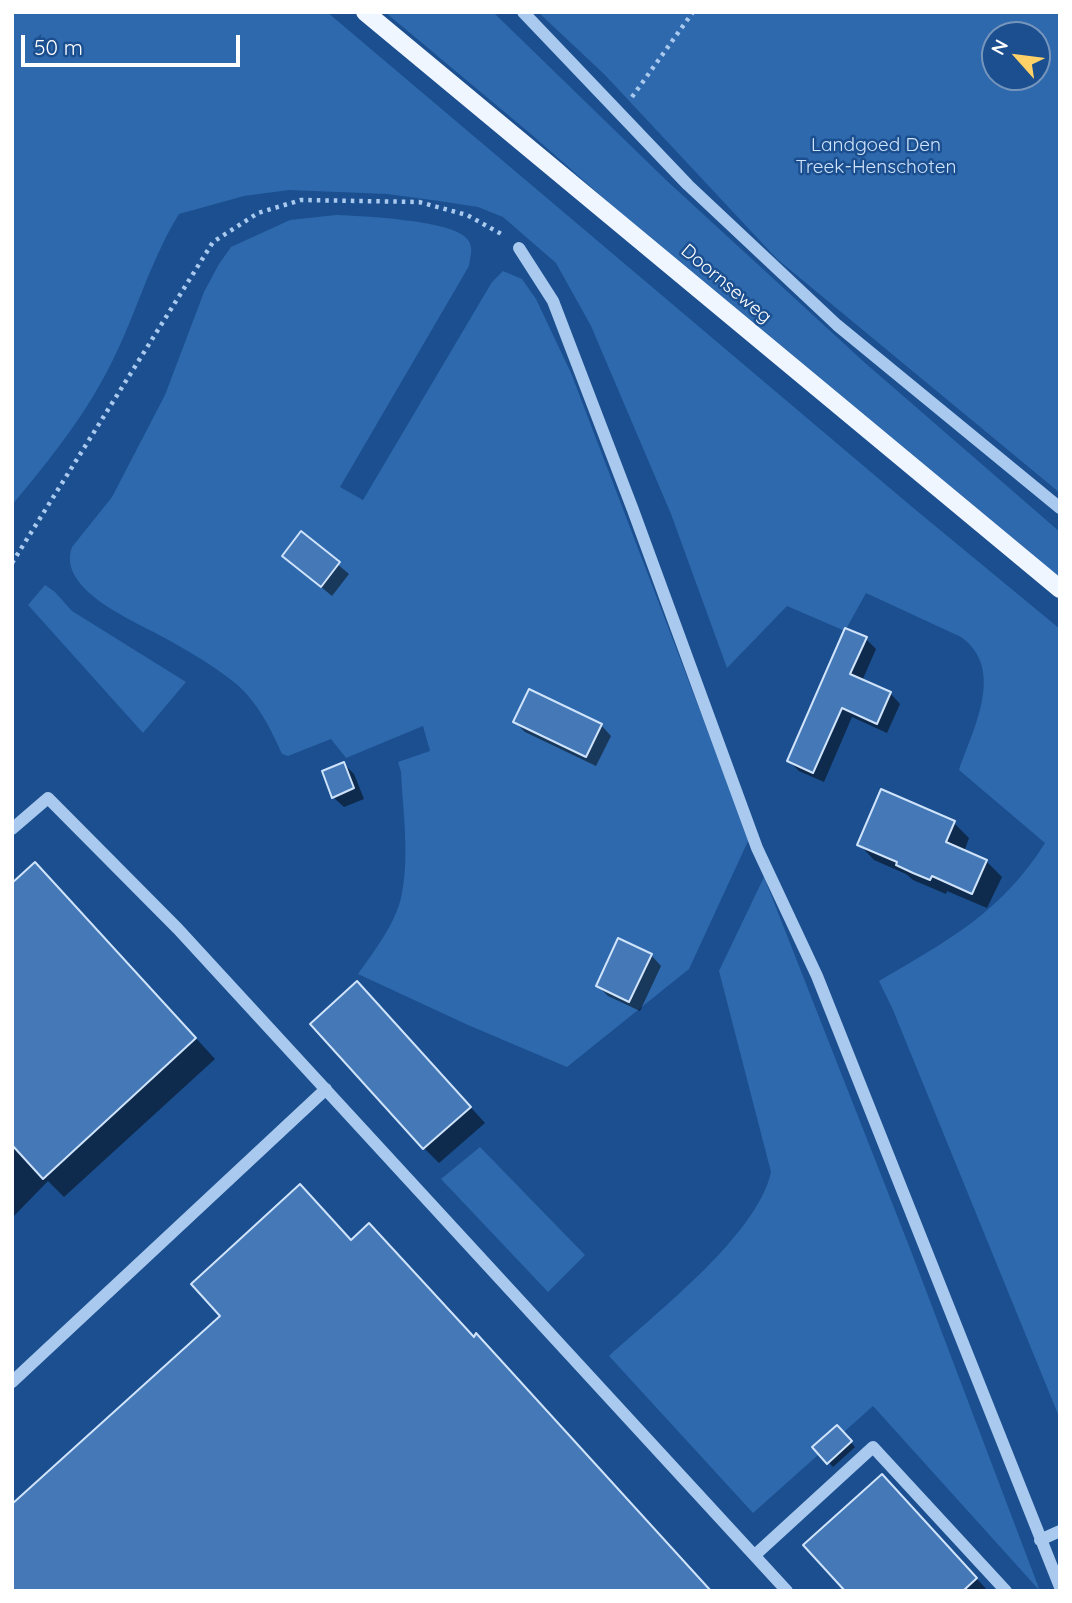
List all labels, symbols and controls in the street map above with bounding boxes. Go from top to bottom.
scale bar [24,21,243,65]
north arrow [981,21,1051,91]
text: 50 m [34,34,83,60]
text: N [985,35,1013,59]
park label: Landgoed Den Treek-Henschoten [796,134,956,178]
street label: Doornseweg [676,239,776,329]

